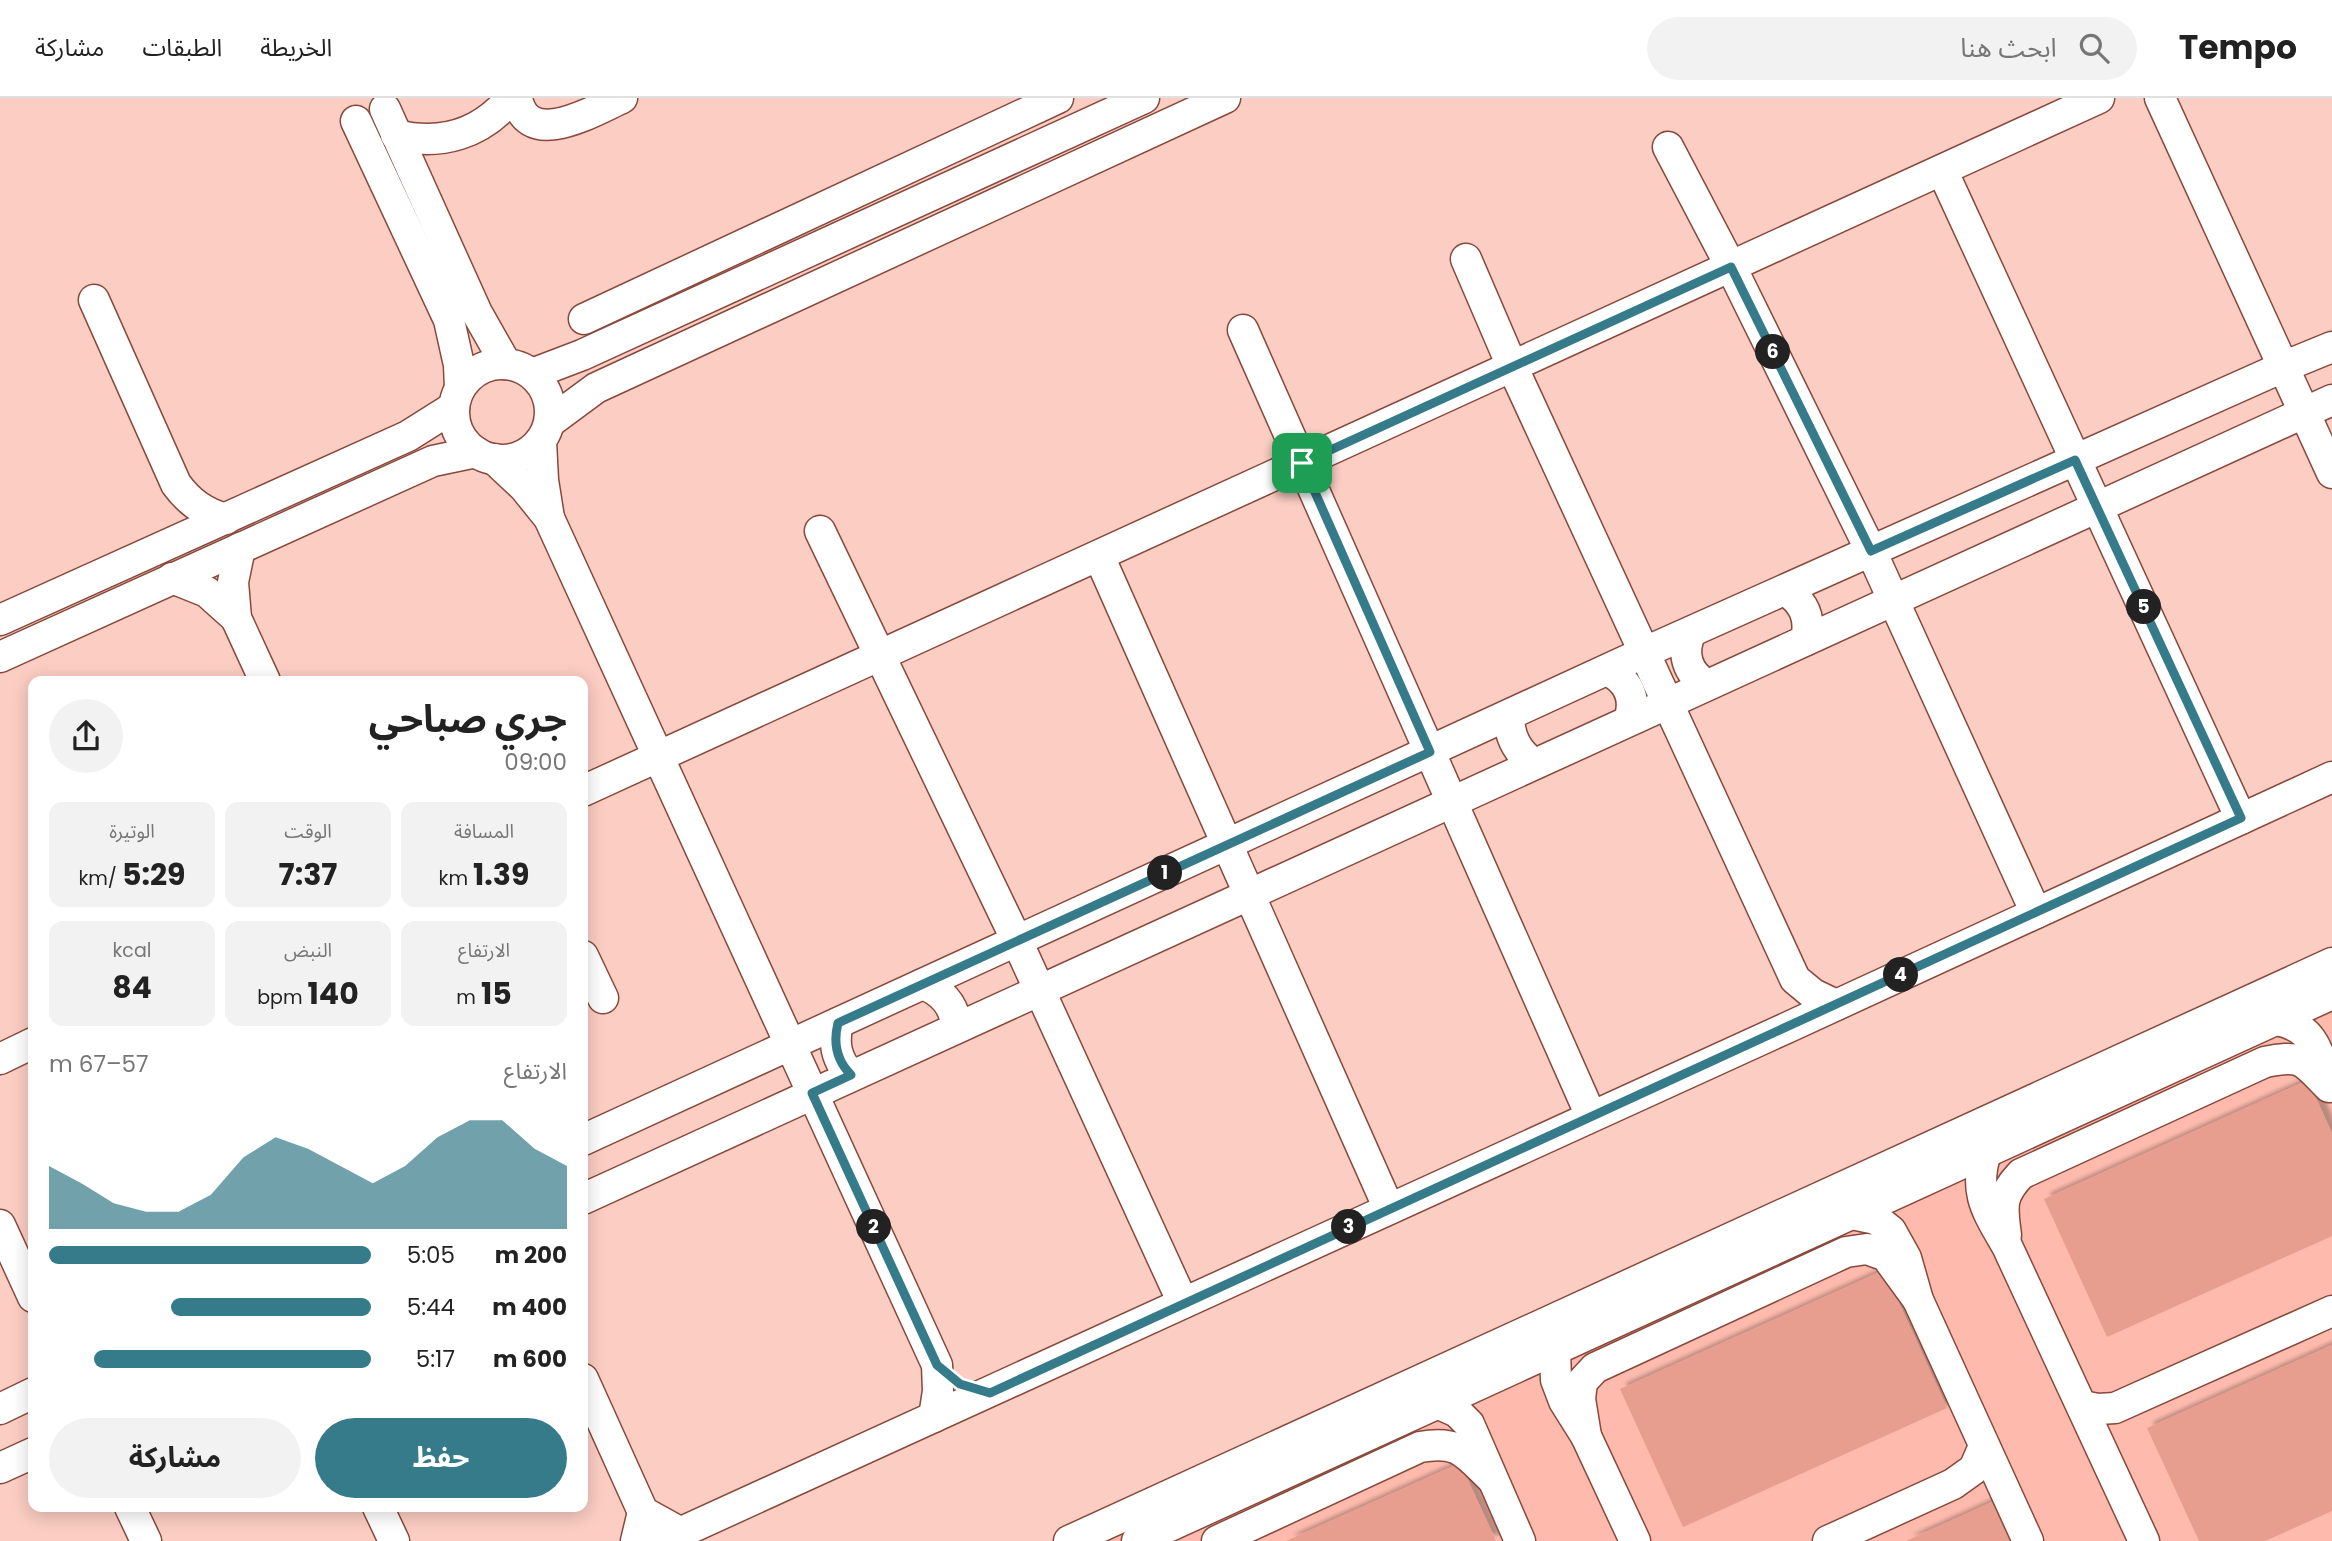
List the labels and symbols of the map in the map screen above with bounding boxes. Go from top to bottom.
pin: 6 [1756,334,1790,370]
pin [1272,433,1332,493]
pin: 5 [2126,589,2162,624]
pin: 1 [1148,856,1182,890]
pin: 4 [1884,958,1918,992]
pin: 2 [856,1210,892,1244]
pin: 3 [1332,1210,1366,1244]

